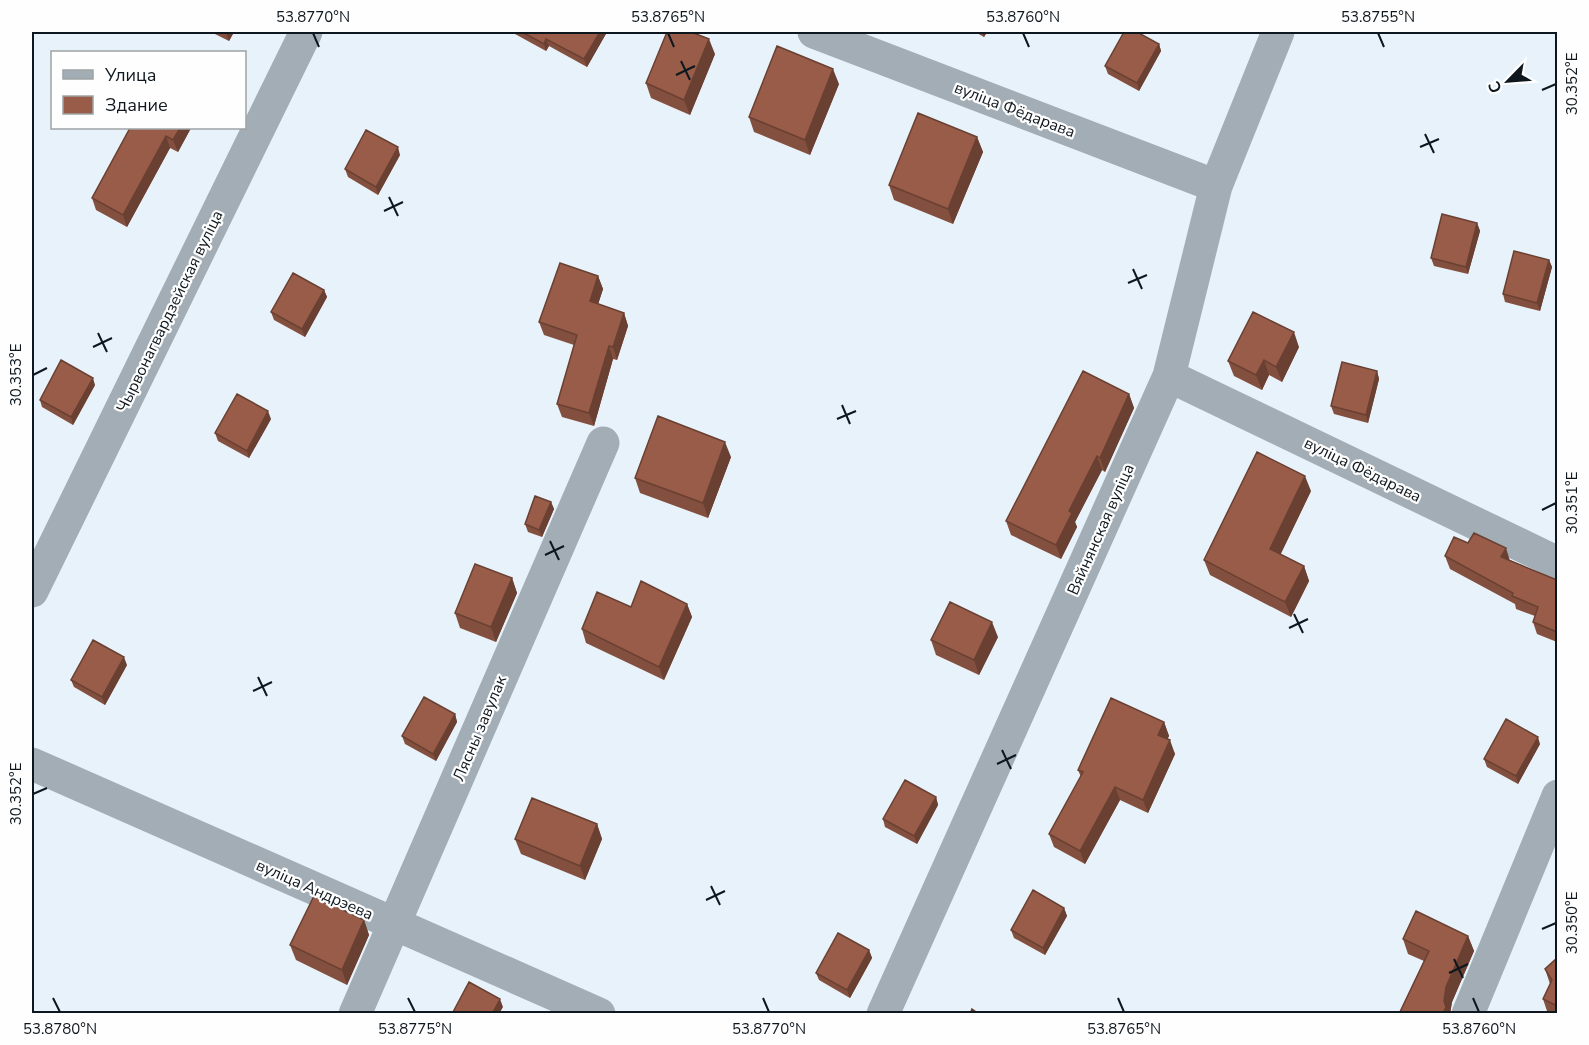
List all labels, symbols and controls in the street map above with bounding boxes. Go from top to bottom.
text: 53.8770°N [276,7,350,27]
text: 53.8765°N [631,7,705,27]
text: 53.8760°N [986,7,1060,27]
text: 53.8755°N [1341,7,1415,27]
legend [51,51,246,129]
north arrow [1478,51,1538,111]
text: 30.352°E [1562,53,1582,115]
text: Улица [104,63,156,87]
street label: вуліца Фёдарава [951,77,1078,143]
text: С [1483,77,1508,96]
text: Здание [105,93,168,117]
street label: Чырвонагвардзейская вуліца [111,207,229,416]
text: 30.353°E [6,344,26,406]
street label: вуліца Фёдарава [1300,432,1425,508]
street label: Вяйнянская вуліца [1062,460,1140,598]
text: 30.351°E [1562,472,1582,534]
street label: Лясны завулак [448,672,512,785]
text: 30.352°E [6,763,26,825]
street label: вуліца Андрэева [253,854,377,926]
text: 30.350°E [1562,892,1582,954]
text: 53.8780°N [23,1019,97,1039]
text: 53.8775°N [378,1019,452,1039]
text: 53.8770°N [732,1019,806,1039]
text: 53.8765°N [1087,1019,1161,1039]
text: 53.8760°N [1442,1019,1516,1039]

